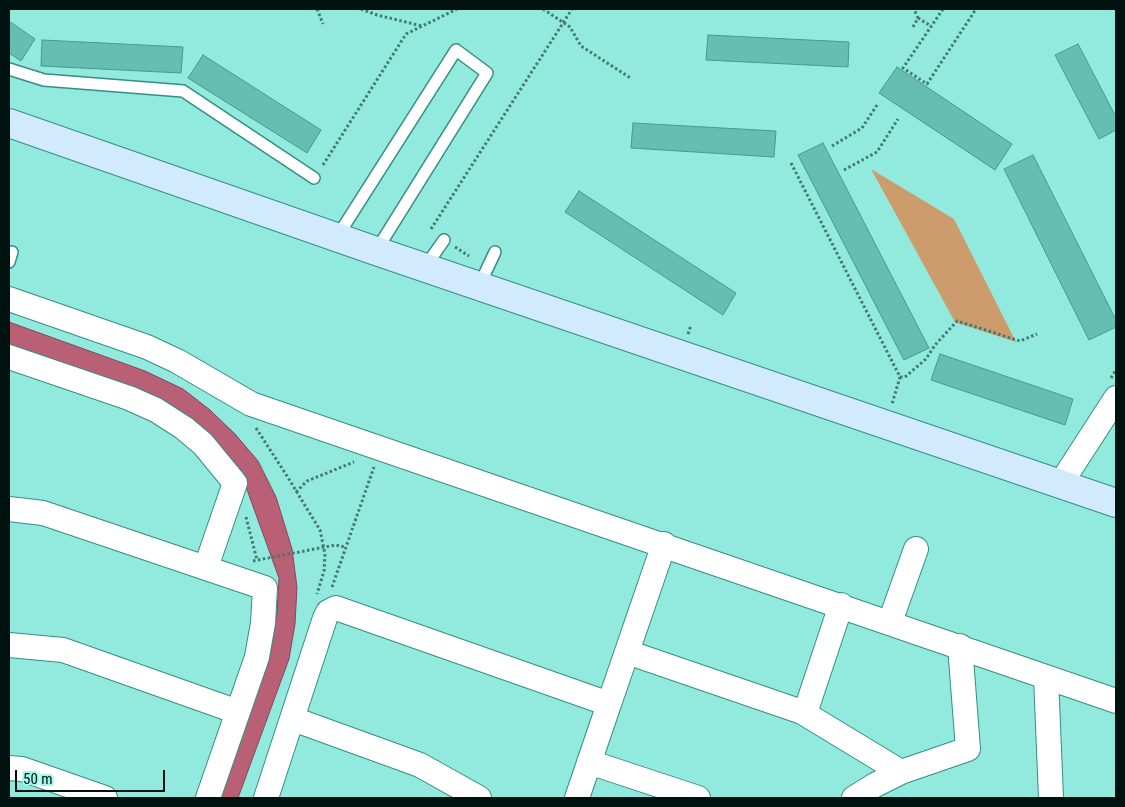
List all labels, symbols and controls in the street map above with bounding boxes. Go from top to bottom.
scale bar [18,760,168,792]
text: 50 m [23,770,53,788]

